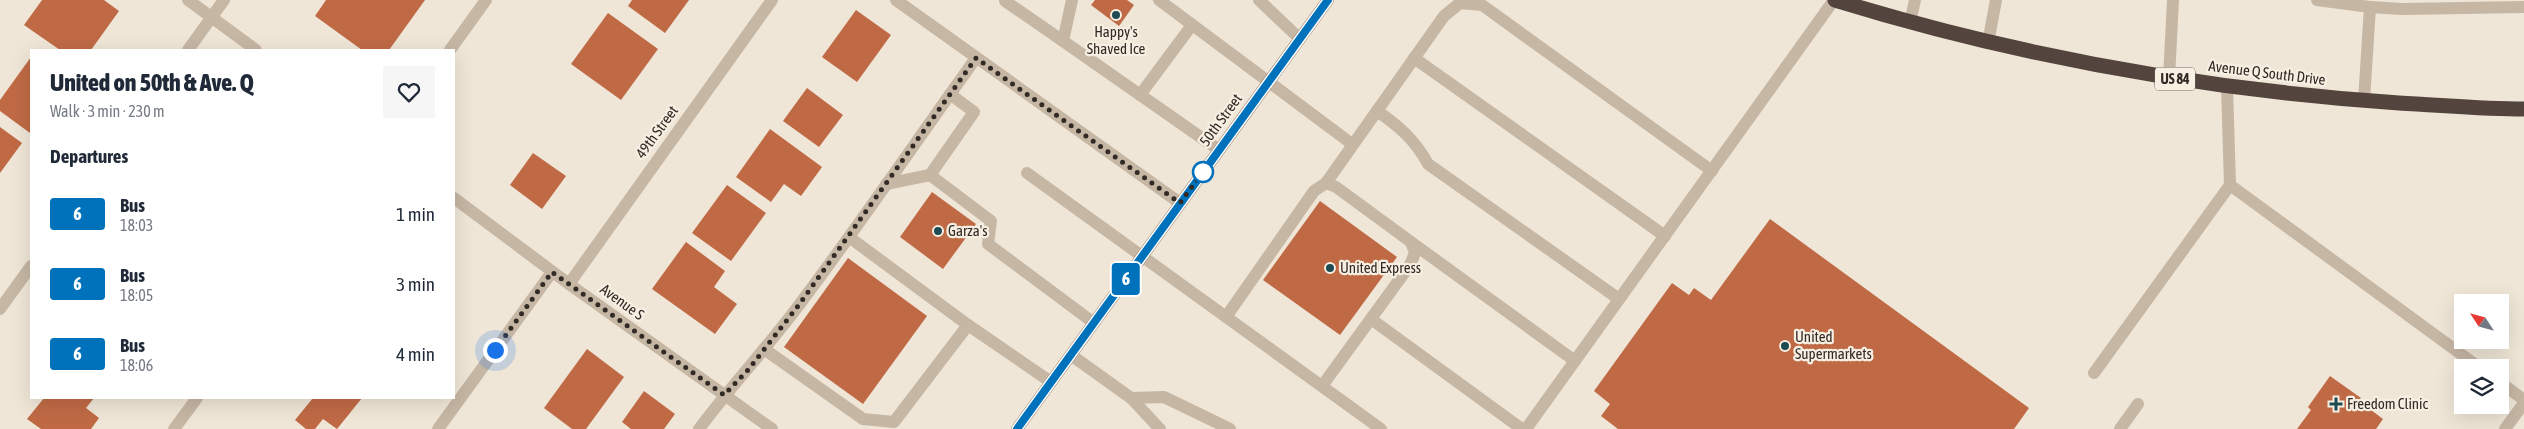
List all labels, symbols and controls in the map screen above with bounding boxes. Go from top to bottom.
marker: Happy's Shaved Ice [1110,9,1122,21]
place label: Happy's Shaved Ice [1087,23,1146,57]
street label: Avenue Q South Drive [2208,57,2327,88]
button: heart [383,66,435,118]
road number: US 84 [2155,68,2195,90]
text: United on 50th & Ave. Q [50,69,254,96]
street label: 50th Street [1196,90,1245,149]
text: Walk · 3 min · 230 m [50,102,164,120]
street label: 49th Street [632,102,681,161]
text: Departures [50,145,128,167]
unlabelled marker [1192,161,1214,183]
text: Bus [120,194,145,216]
text: 6 [73,203,82,224]
text: 1 min [396,203,435,225]
text: 18:03 [120,216,153,234]
place label: Garza's [948,222,987,239]
marker: Garza's [932,225,944,237]
place label: United Express [1340,259,1421,276]
marker: United Express [1324,262,1336,274]
line badge: 6 [1110,263,1142,295]
text: Bus [120,264,145,286]
text: 6 [1122,268,1130,289]
text: 6 [73,273,82,294]
text: 3 min [396,273,435,295]
street label: Avenue S [597,280,647,323]
text: 18:05 [120,286,153,304]
north arrow [2454,294,2509,349]
map controls [2454,294,2509,414]
place label: United Supermarkets [1795,328,1872,362]
text: Bus [120,334,145,356]
your location [483,338,508,363]
marker: United Supermarkets [1779,340,1791,352]
text: 6 [73,343,82,364]
text: 4 min [396,343,435,365]
text: 18:06 [120,356,153,374]
button: layers [2454,359,2509,414]
place label: Freedom Clinic [2347,395,2429,412]
marker: Freedom Clinic [2329,397,2343,411]

